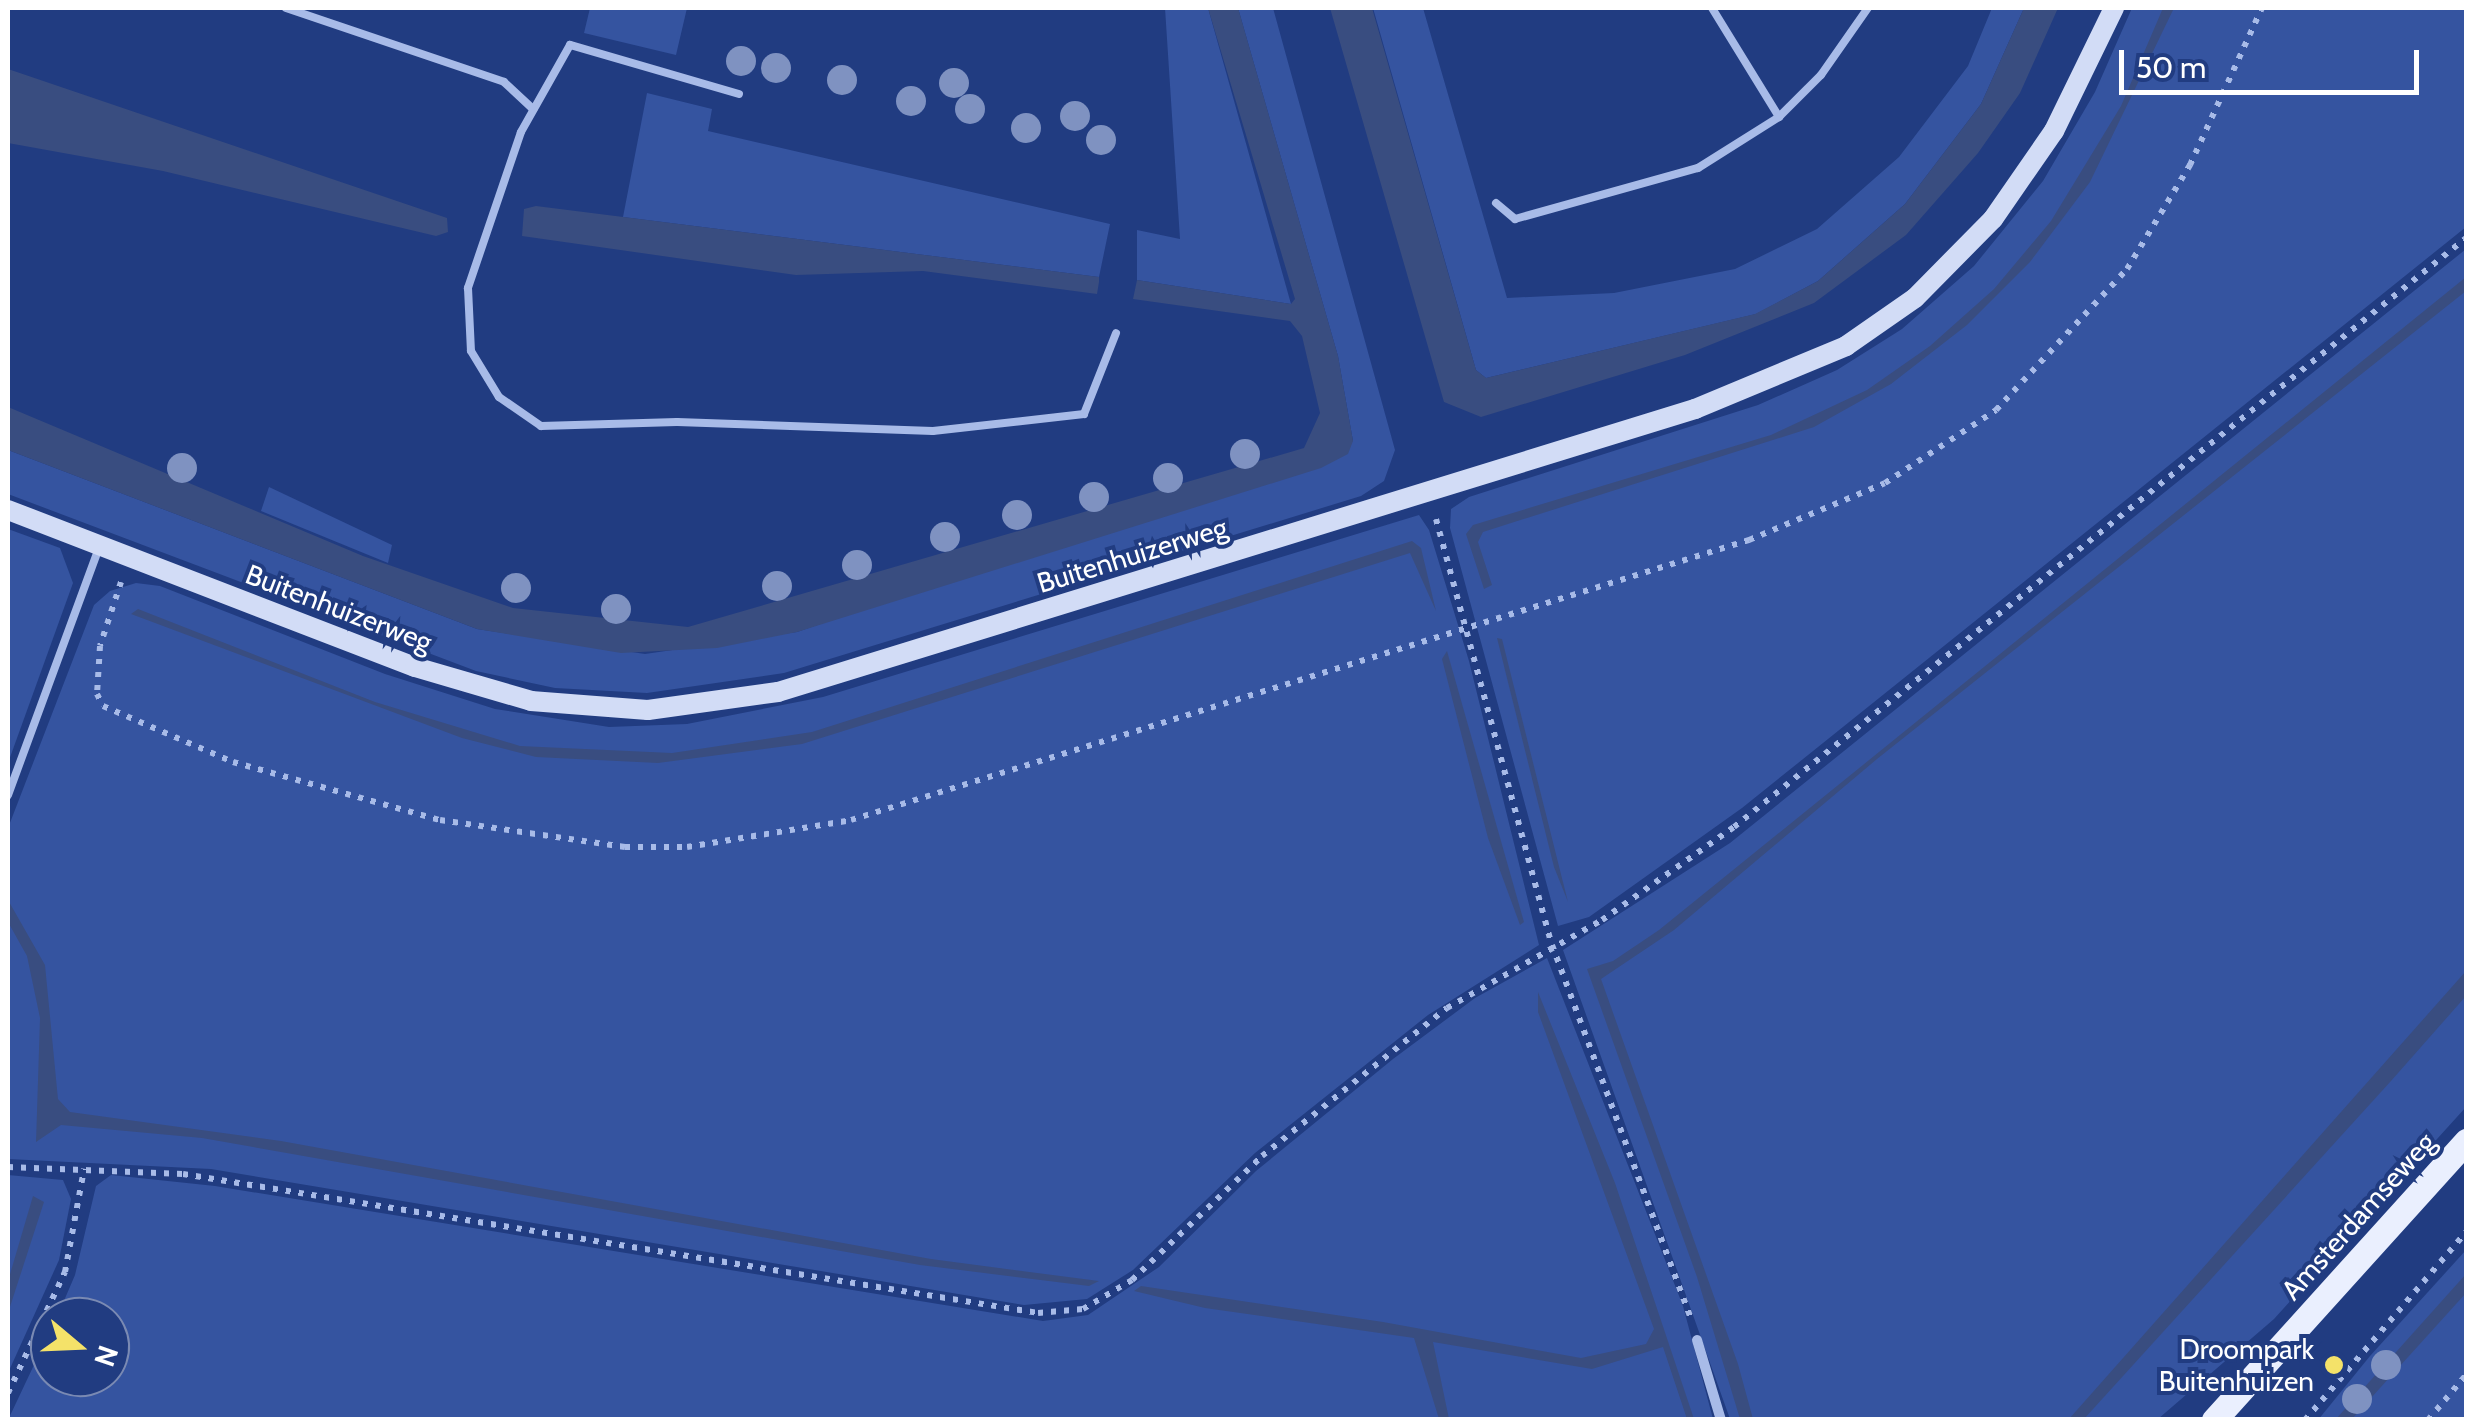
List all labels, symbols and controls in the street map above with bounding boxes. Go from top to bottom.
scale bar [2124,30,2424,92]
text: 50 m [2136,49,2206,86]
street label: Buitenhuizerweg [1033,510,1231,600]
street label: Buitenhuizerweg [241,557,437,659]
street label: Amsterdamseweg [2274,1125,2442,1307]
north arrow [30,1297,130,1397]
place label: Droompark Buitenhuizen [2159,1332,2314,1398]
text: N [87,1341,126,1371]
marker: Droompark Buitenhuizen [2323,1354,2345,1376]

